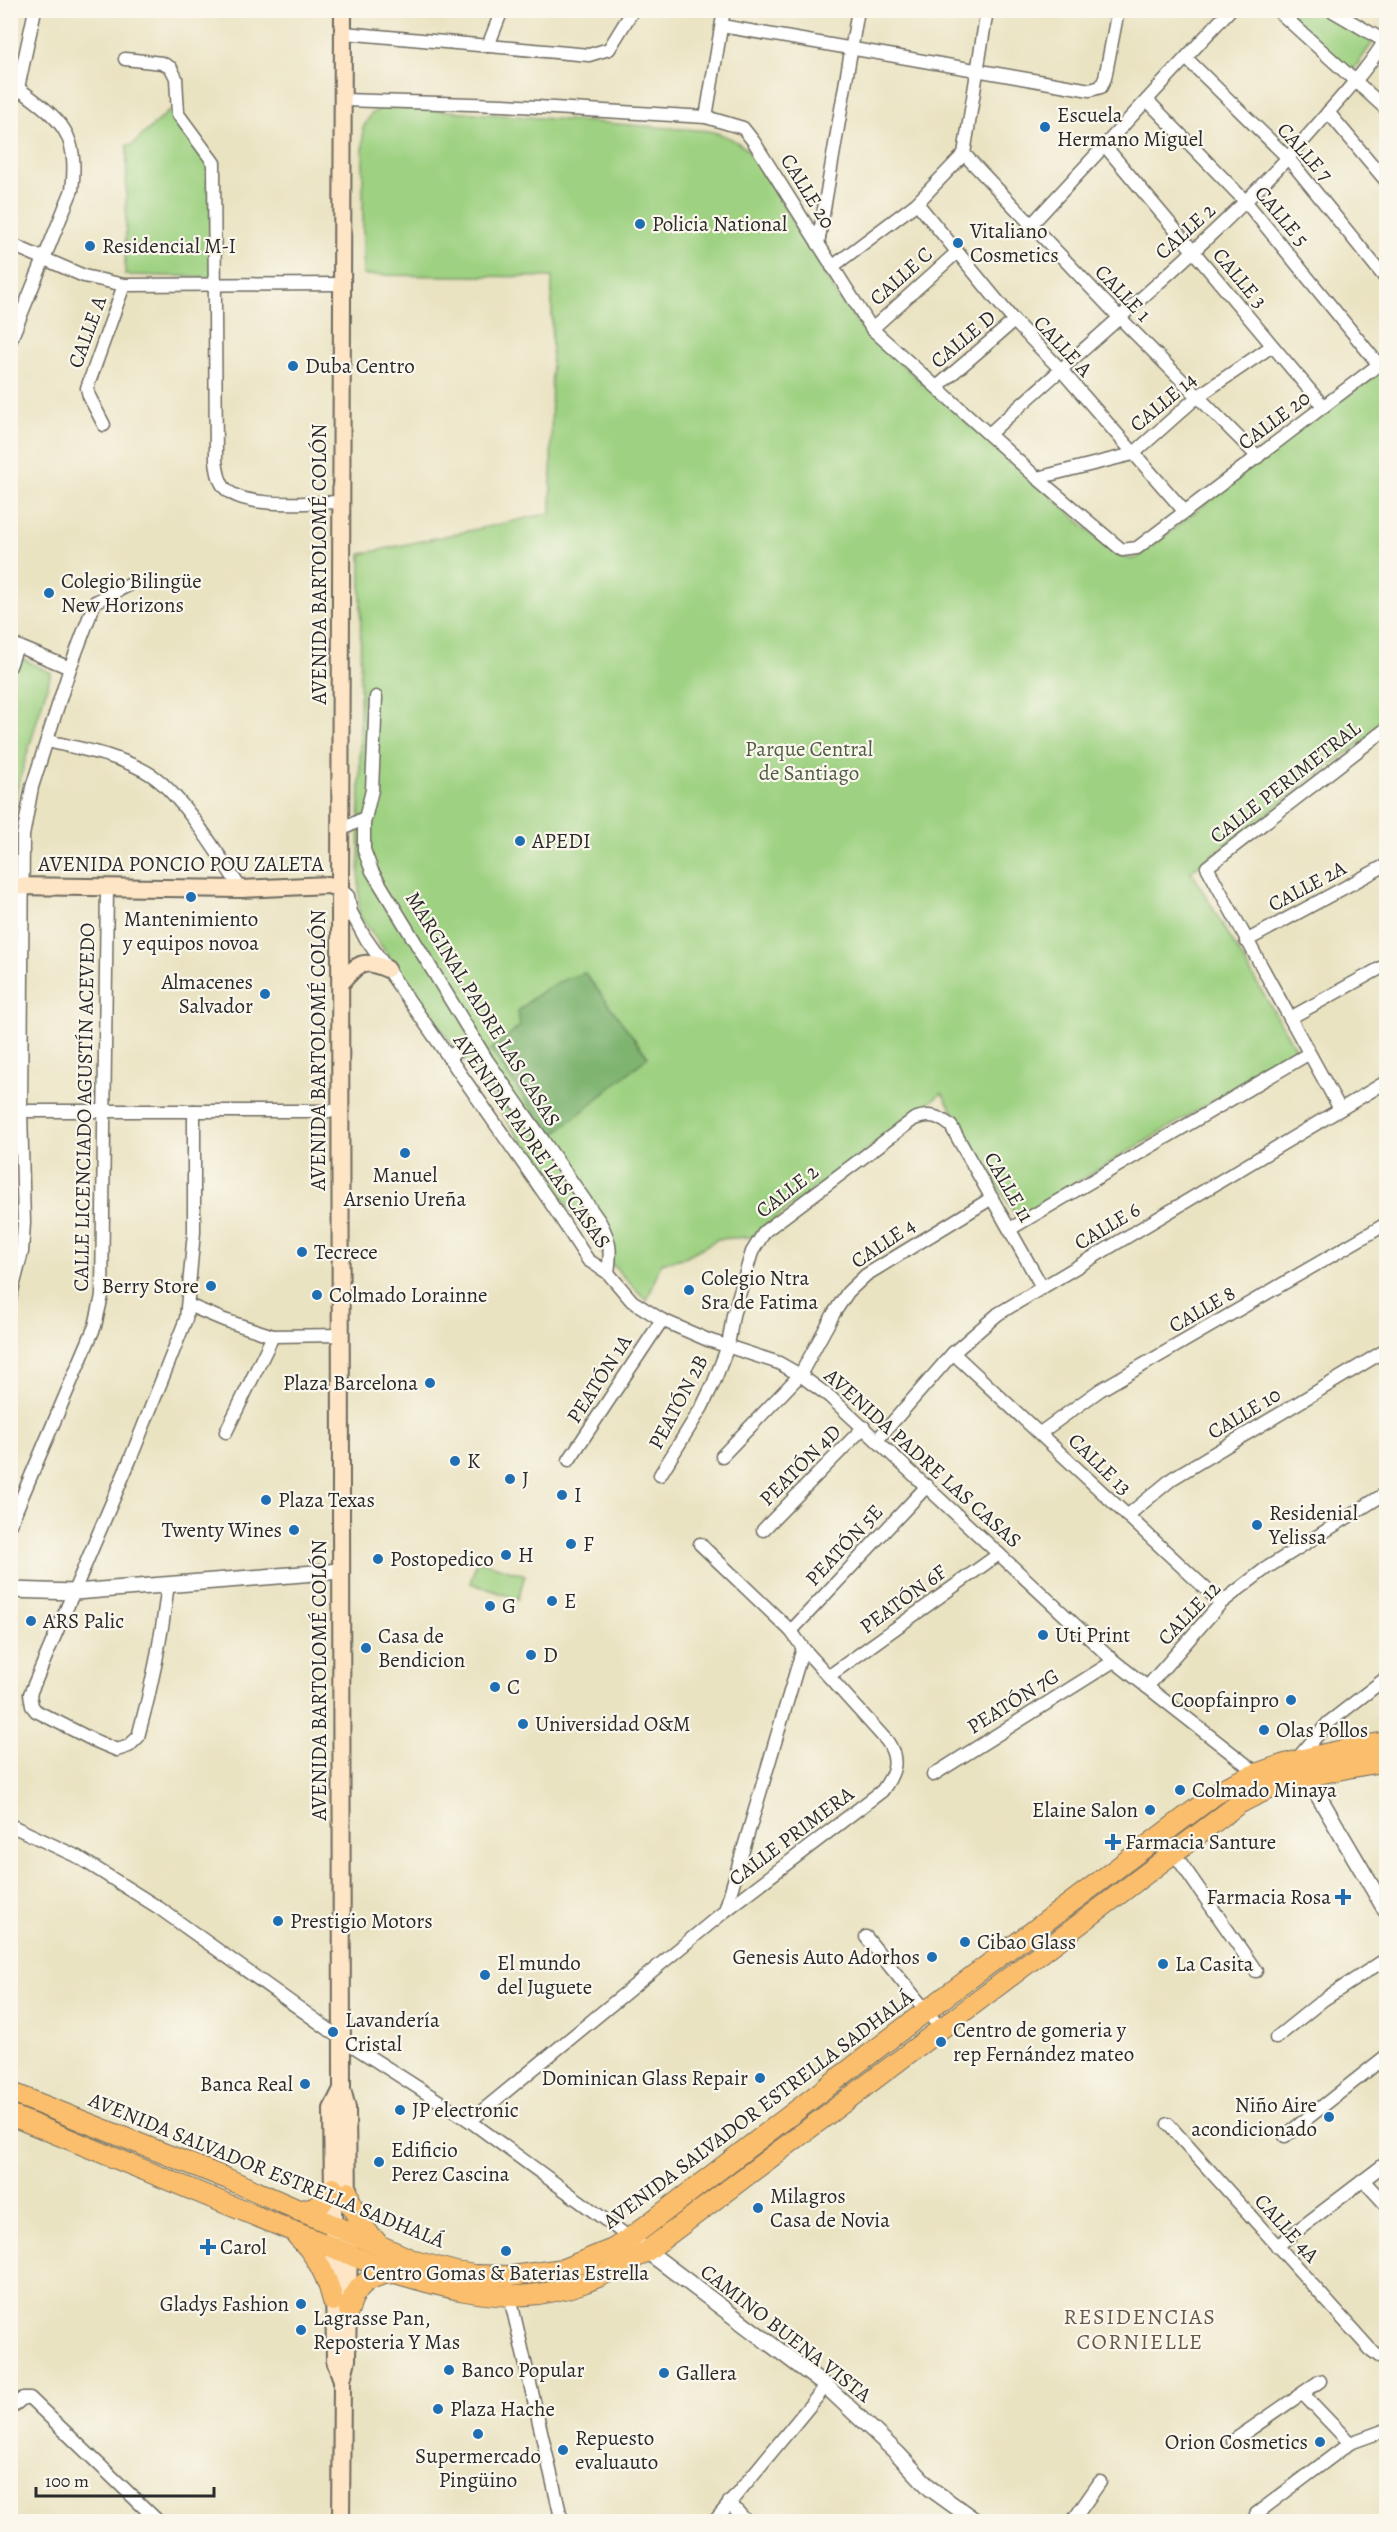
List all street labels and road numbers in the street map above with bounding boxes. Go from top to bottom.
street label: CALLE 7 [1271,116,1339,188]
street label: CALLE 20 [774,148,842,234]
street label: CALLE 5 [1248,180,1316,252]
street label: CALLE 2 [1149,196,1221,266]
street label: CALLE C [864,240,938,312]
street label: CALLE 3 [1206,242,1274,314]
street label: CALLE 1 [1089,258,1157,328]
street label: CALLE A [61,291,113,372]
street label: CALLE D [924,303,1002,375]
street label: CALLE A [1027,309,1099,383]
street label: CALLE 14 [1124,366,1202,438]
street label: CALLE 20 [1232,384,1316,456]
street label: AVENIDA BARTOLOMÉ COLÓN [305,424,333,705]
street label: CALLE PERIMETRAL [1204,714,1366,850]
street label: AVENIDA PONCIO POU ZALETA [37,850,324,878]
street label: CALLE 2A [1263,853,1352,918]
street label: MARGINAL PADRE LAS CASAS [399,886,567,1132]
street label: AVENIDA BARTOLOMÉ COLÓN [304,910,332,1191]
street label: CALLE LICENCIADO AGUSTÍN ACEVEDO [67,922,101,1292]
street label: AVENIDA PADRE LAS CASAS [446,1027,617,1254]
street label: CALLE 11 [978,1147,1040,1227]
street label: CALLE 2 [750,1158,824,1224]
street label: CALLE 6 [1069,1195,1145,1257]
street label: CALLE 4 [845,1211,921,1275]
street label: CALLE 8 [1164,1279,1240,1339]
street label: PEATÓN 1A [560,1329,638,1429]
street label: PEATÓN 2B [641,1350,715,1454]
street label: AVENIDA PADRE LAS CASAS [818,1361,1028,1554]
street label: CALLE 10 [1202,1380,1286,1446]
street label: PEATÓN 4D [753,1418,847,1512]
street label: CALLE 13 [1062,1427,1138,1501]
street label: PEATÓN 5E [799,1498,889,1592]
street label: AVENIDA BARTOLOMÉ COLÓN [305,1540,333,1821]
street label: PEATÓN 6F [854,1558,952,1640]
street label: CALLE 12 [1151,1575,1227,1651]
street label: PEATÓN 7G [962,1662,1064,1740]
street label: CALLE PRIMERA [723,1779,860,1892]
street label: AVENIDA SALVADOR ESTRELLA SADHALÁ [596,1983,919,2236]
street label: AVENIDA SALVADOR ESTRELLA SADHALÁ [84,2085,450,2255]
street label: CALLE 4A [1248,2187,1326,2269]
street label: CAMINO BUENA VISTA [695,2257,878,2409]

